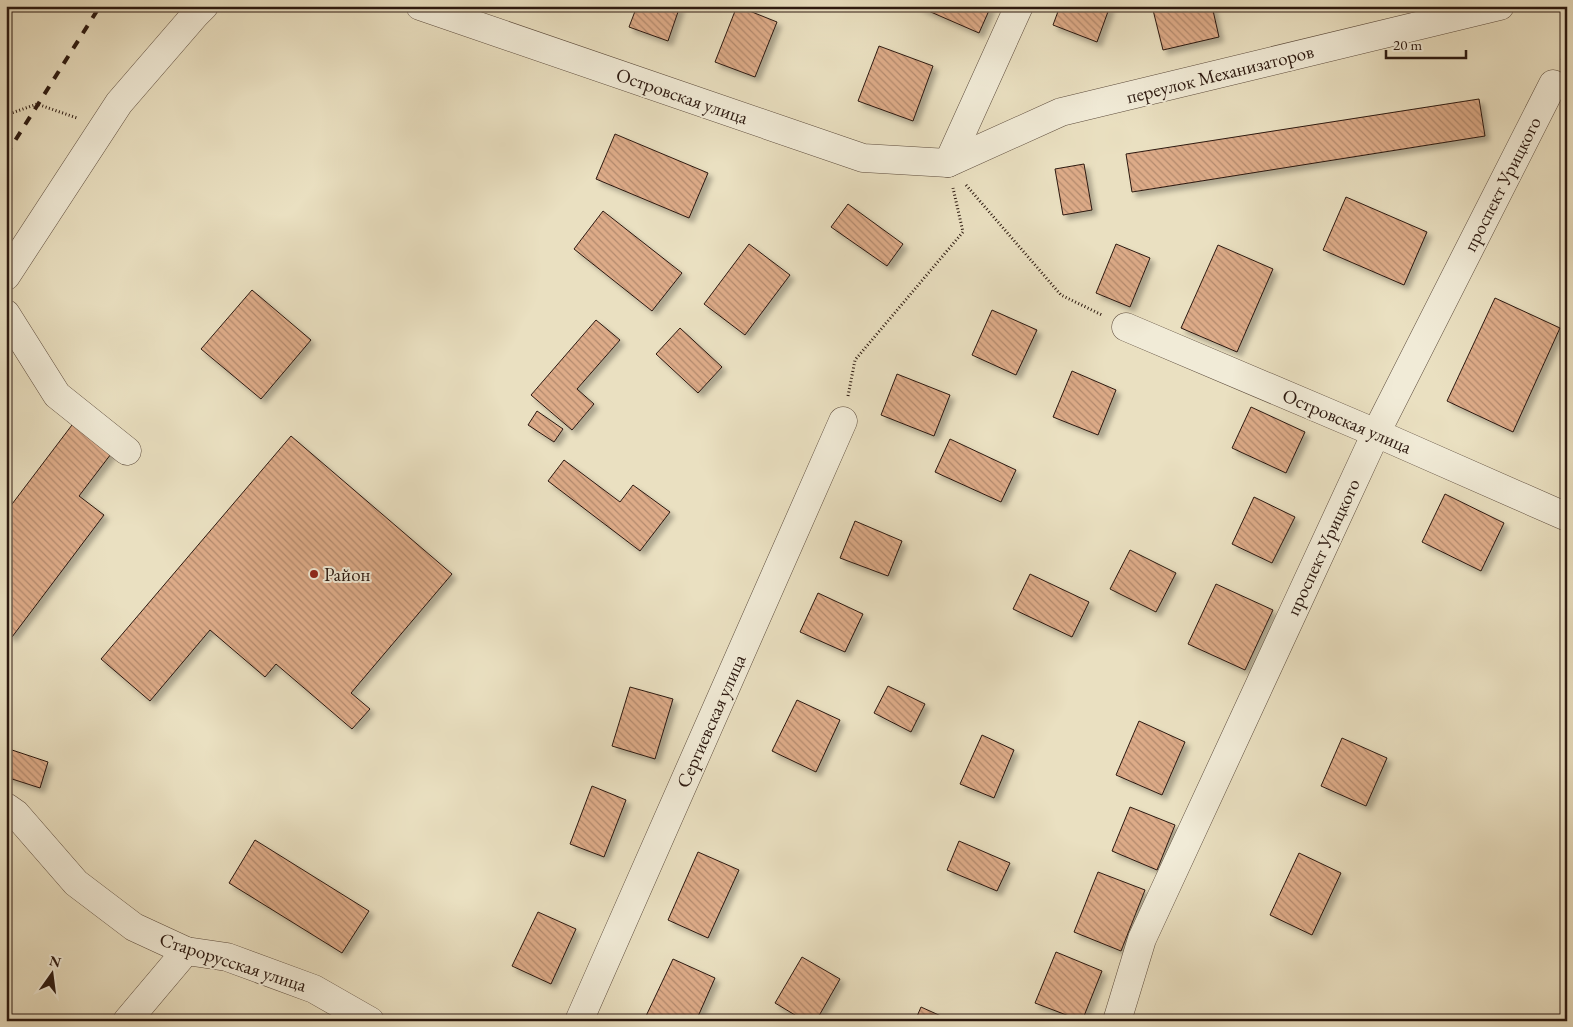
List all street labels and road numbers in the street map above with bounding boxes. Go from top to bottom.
street label: переулок Механизаторов [1124,39,1316,109]
street label: Островская улица [613,62,752,130]
street label: проспект Урицкого [1457,112,1547,256]
street label: Островская улица [1279,383,1416,460]
street label: проспект Урицкого [1280,475,1366,619]
street label: Сергиевская улица [670,650,752,792]
street label: Старорусская улица [156,926,310,998]

